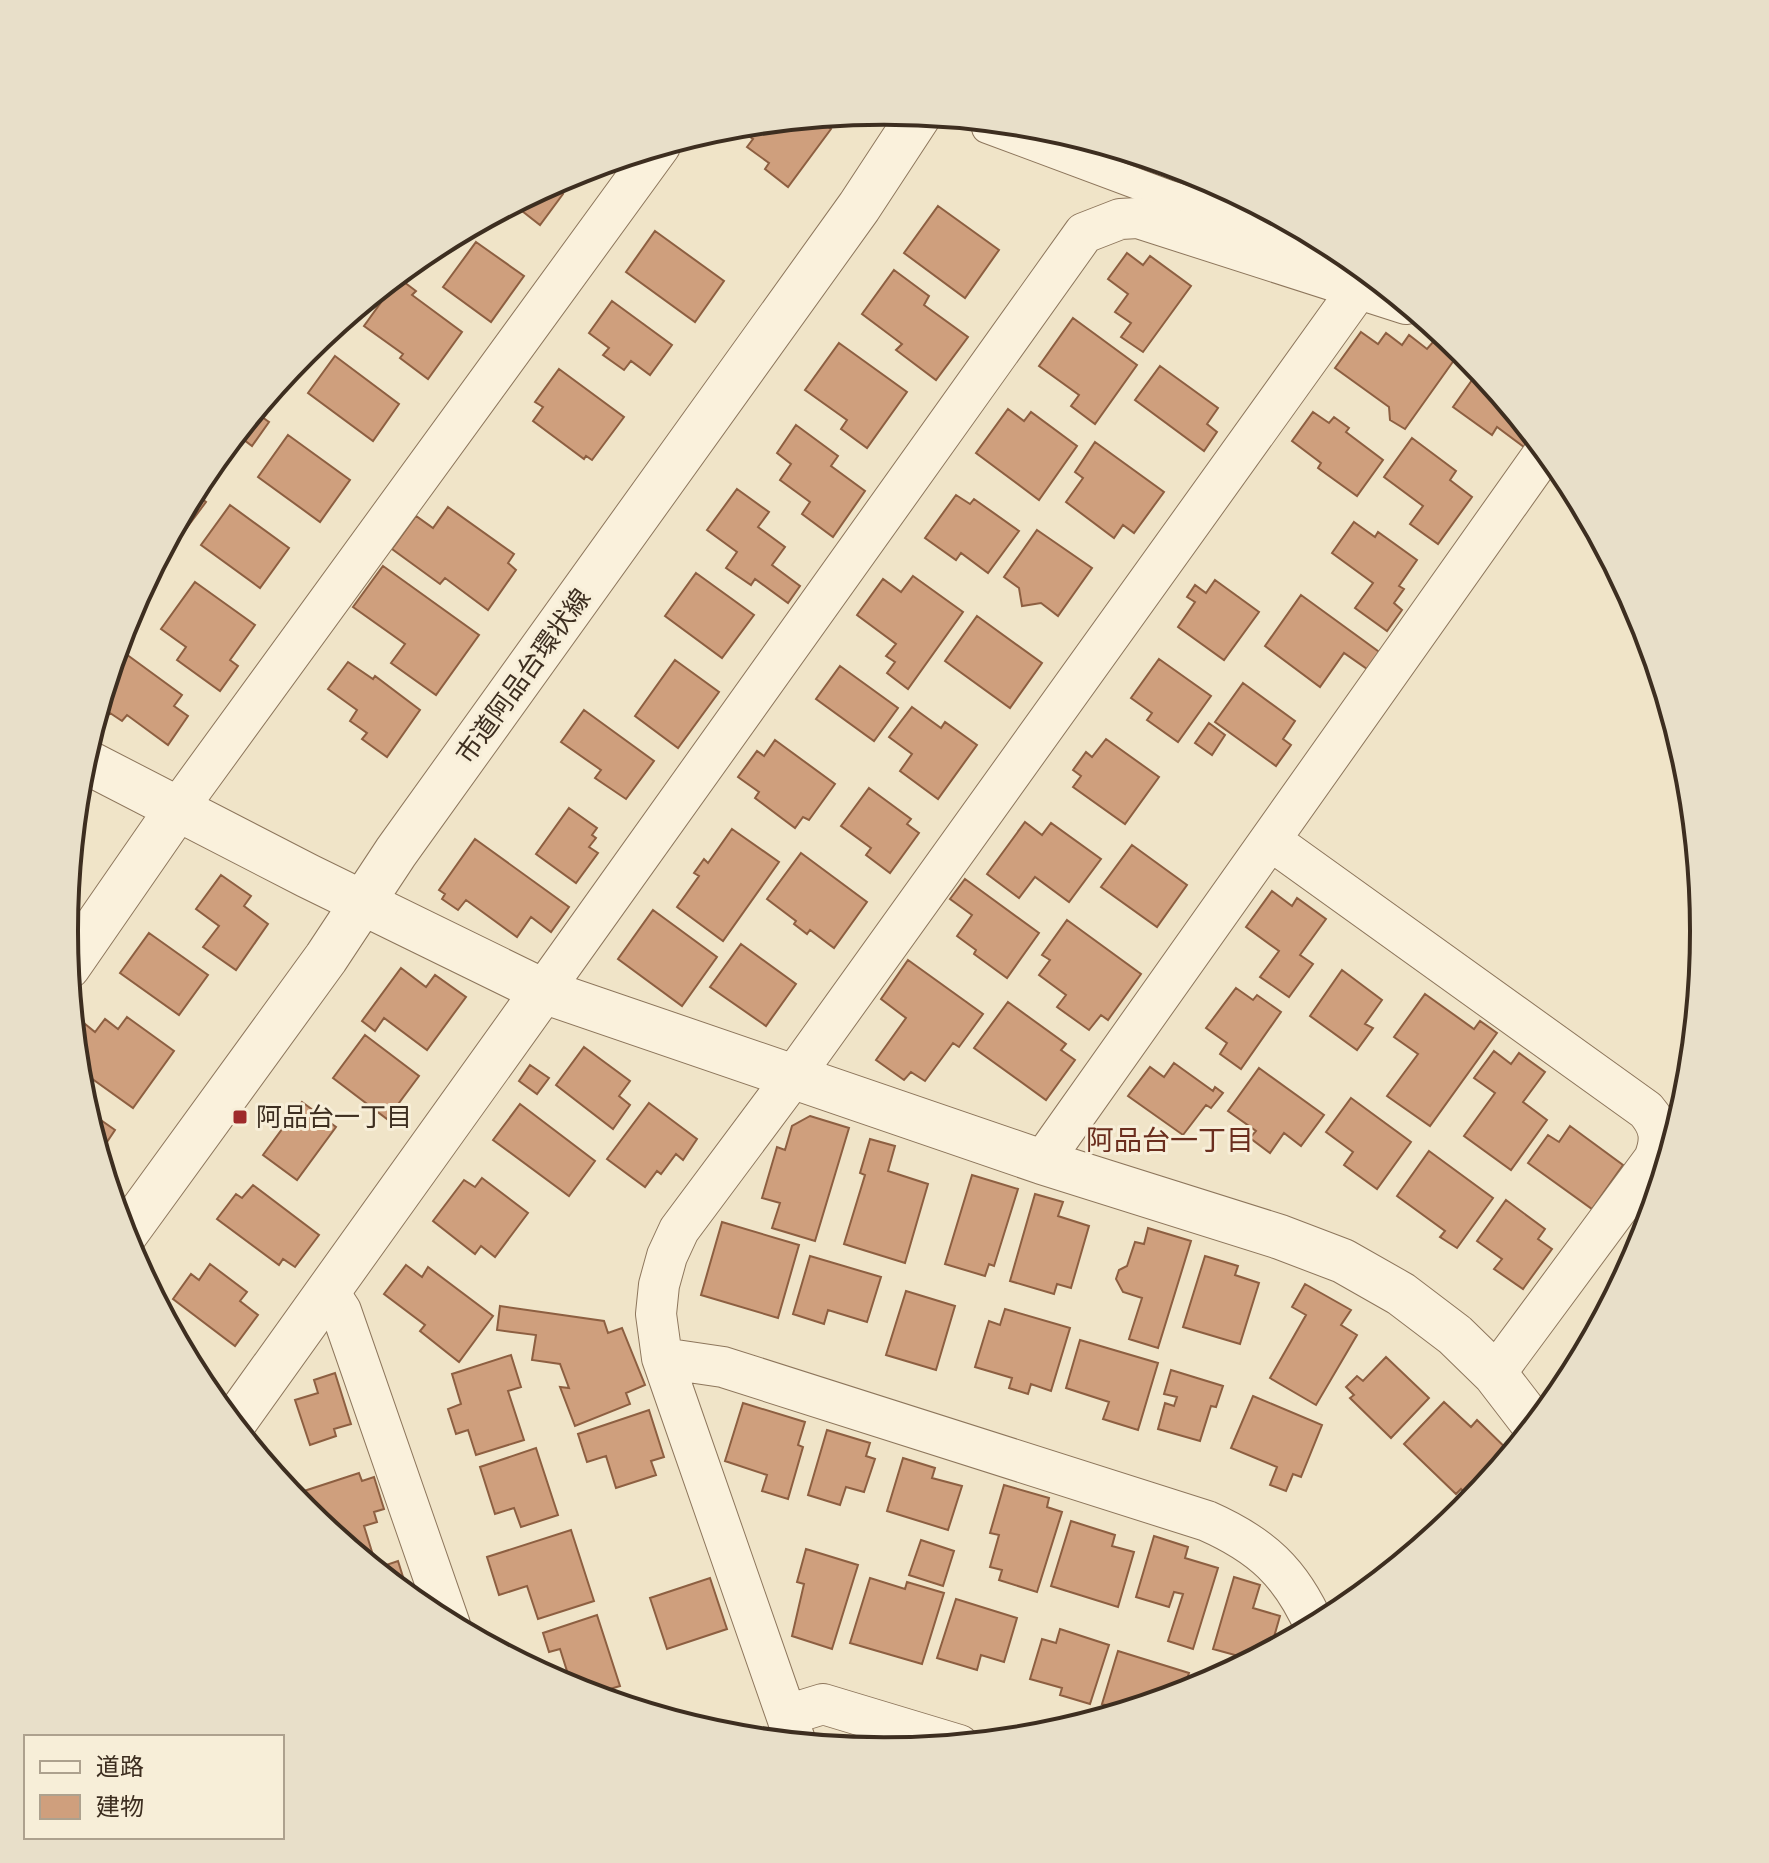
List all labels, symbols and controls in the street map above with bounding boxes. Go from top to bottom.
street label: 市道阿品台環状線 [449,582,597,770]
place label: 阿品台一丁目 [256,1101,412,1133]
marker: 阿品台一丁目 [231,1108,249,1126]
district label: 阿品台一丁目 [1086,1124,1254,1157]
legend [24,1735,284,1839]
text: 道路 [96,1752,144,1781]
text: 建物 [96,1792,144,1821]

